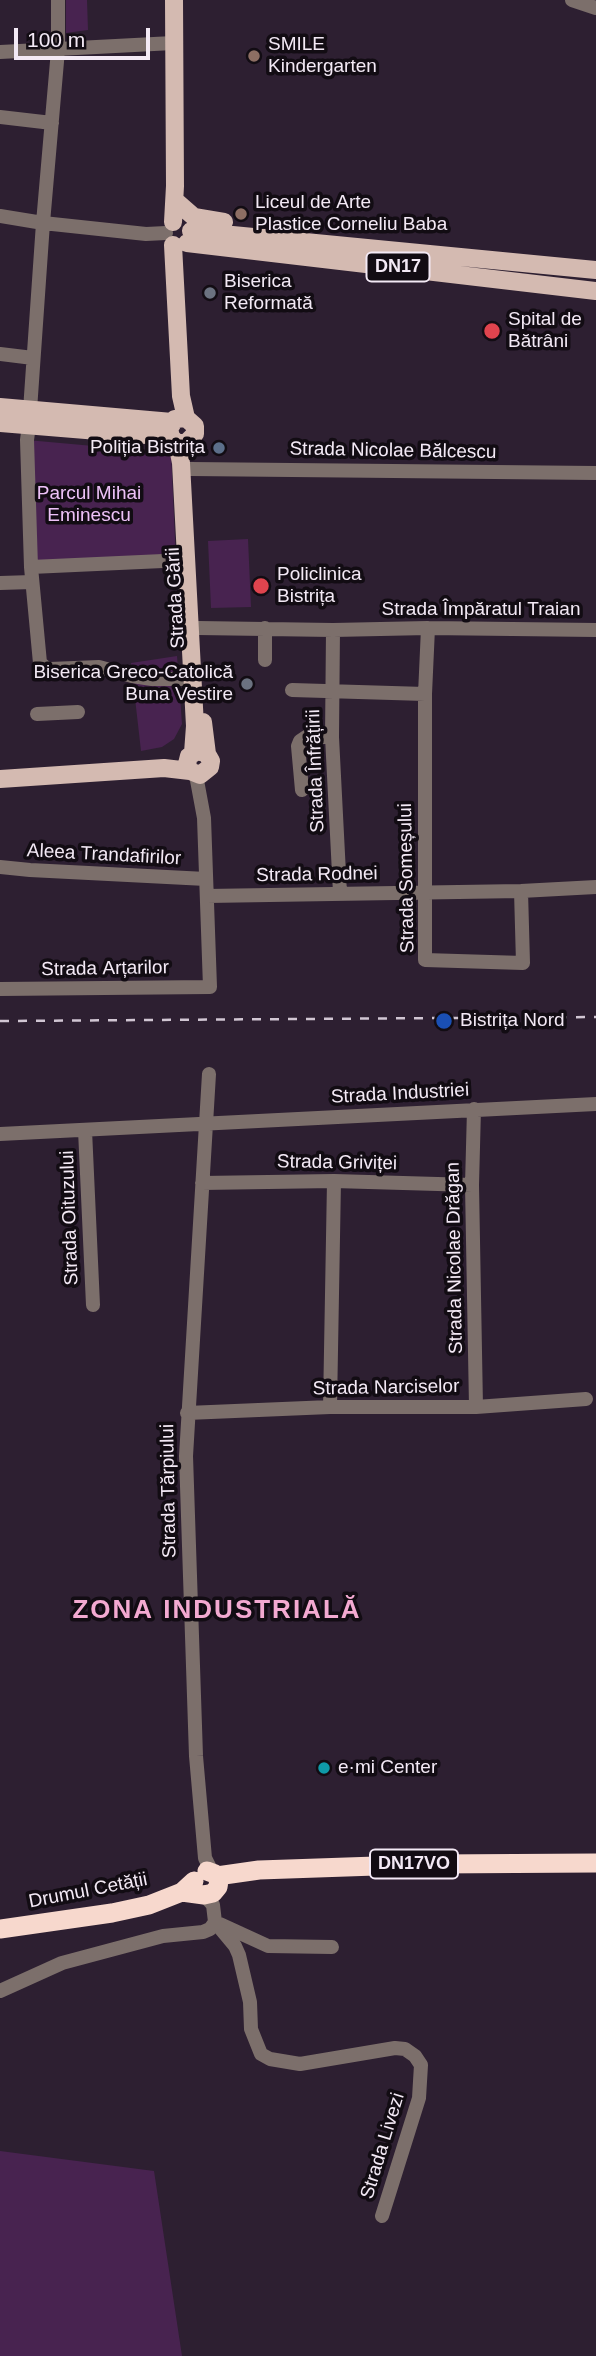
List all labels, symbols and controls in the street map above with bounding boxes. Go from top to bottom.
scale bar [18,14,154,58]
text: 100 m [27,28,85,51]
place label: SMILE Kindergarten [268,34,377,78]
marker: SMILE Kindergarten [246,48,262,64]
place label: Liceul de Arte Plastice Corneliu Baba [255,192,447,236]
marker: Liceul de Arte Plastice Corneliu Baba [233,206,249,222]
road number: DN17 [366,253,430,282]
place label: Biserica Reformată [224,271,313,315]
marker: Biserica Reformată [202,285,218,301]
place label: Spital de Bătrâni [508,309,582,353]
marker: Spital de Bătrâni [482,321,502,341]
place label: Poliția Bistrița [90,437,205,459]
street label: Strada Nicolae Bălcescu [289,438,497,464]
marker: Poliția Bistrița [211,440,227,456]
park label: Parcul Mihai Eminescu [37,483,141,527]
street label: Strada Gării [162,547,190,649]
place label: Policlinica Bistrița [277,564,361,608]
marker: Policlinica Bistrița [251,576,271,596]
street label: Strada Împăratul Traian [382,599,580,621]
place label: Biserica Greco-Catolică Buna Vestire [33,662,233,706]
marker: Biserica Greco-Catolică Buna Vestire [239,676,255,692]
street label: Strada Înfrățirii [302,709,330,833]
street label: Strada Someșului [394,803,420,953]
street label: Aleea Trandafirilor [26,840,182,870]
street label: Strada Rodnei [256,863,378,887]
street label: Strada Arțarilor [41,956,169,982]
place label: Bistrița Nord [460,1010,565,1032]
marker: Bistrița Nord [434,1011,454,1031]
street label: Strada Industriei [330,1079,470,1109]
street label: Strada Oituzului [56,1150,84,1286]
street label: Strada Griviței [277,1151,397,1175]
street label: Strada Nicolae Drăgan [442,1162,468,1354]
street label: Strada Narciselor [312,1375,460,1401]
street label: Strada Tărpiului [156,1424,182,1558]
district label: ZONA INDUSTRIALĂ [74,1595,360,1627]
place label: e·mi Center [338,1757,437,1779]
marker: e·mi Center [316,1760,332,1776]
road number: DN17VO [370,1850,458,1878]
street label: Drumul Cetății [27,1868,149,1914]
street label: Strada Livezi [356,2090,410,2202]

